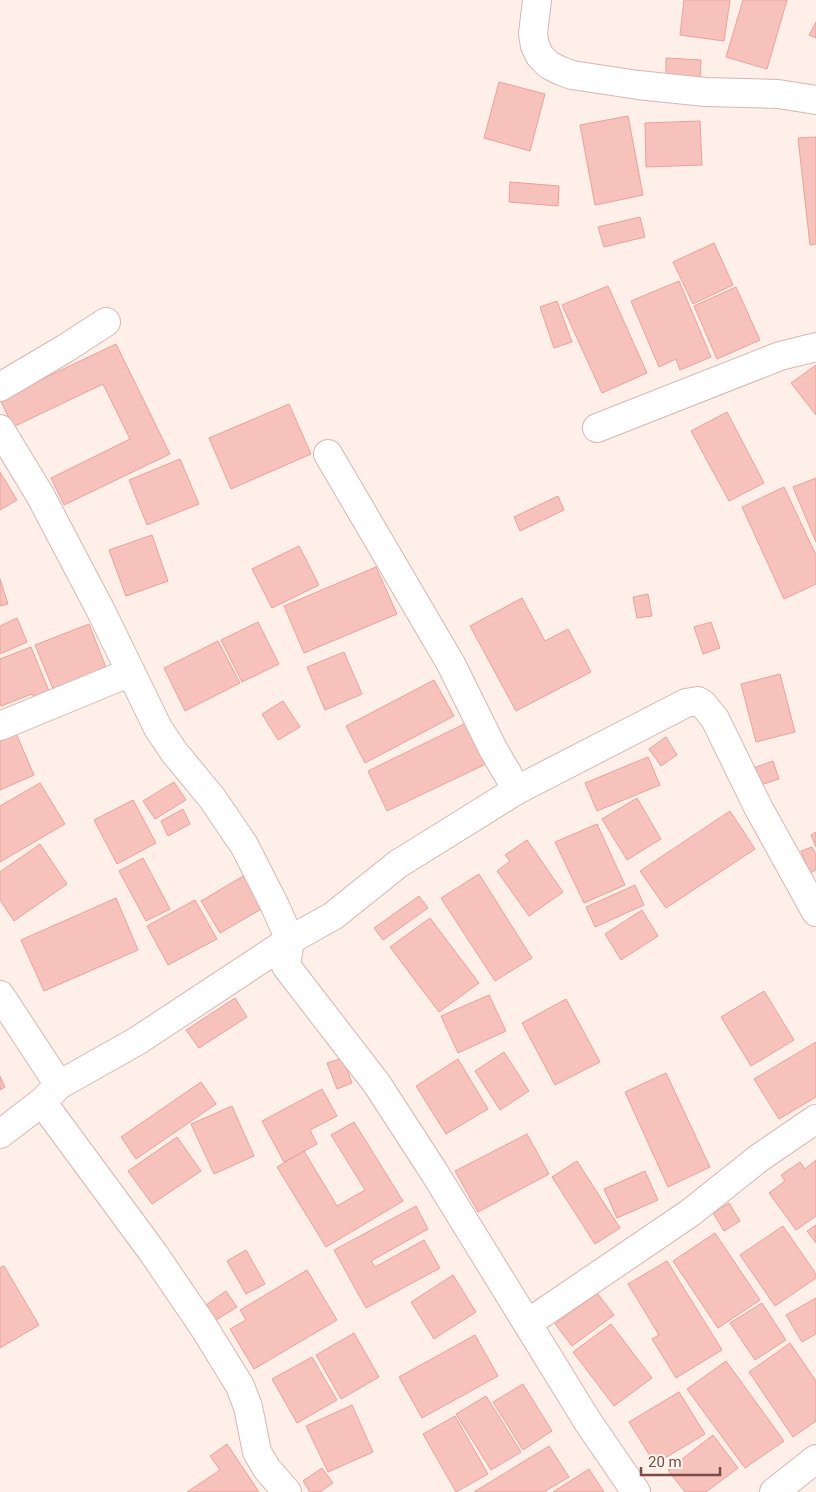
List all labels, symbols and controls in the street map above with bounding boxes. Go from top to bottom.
scale bar [641,1444,720,1476]
text: 20 m [648,1453,682,1471]

